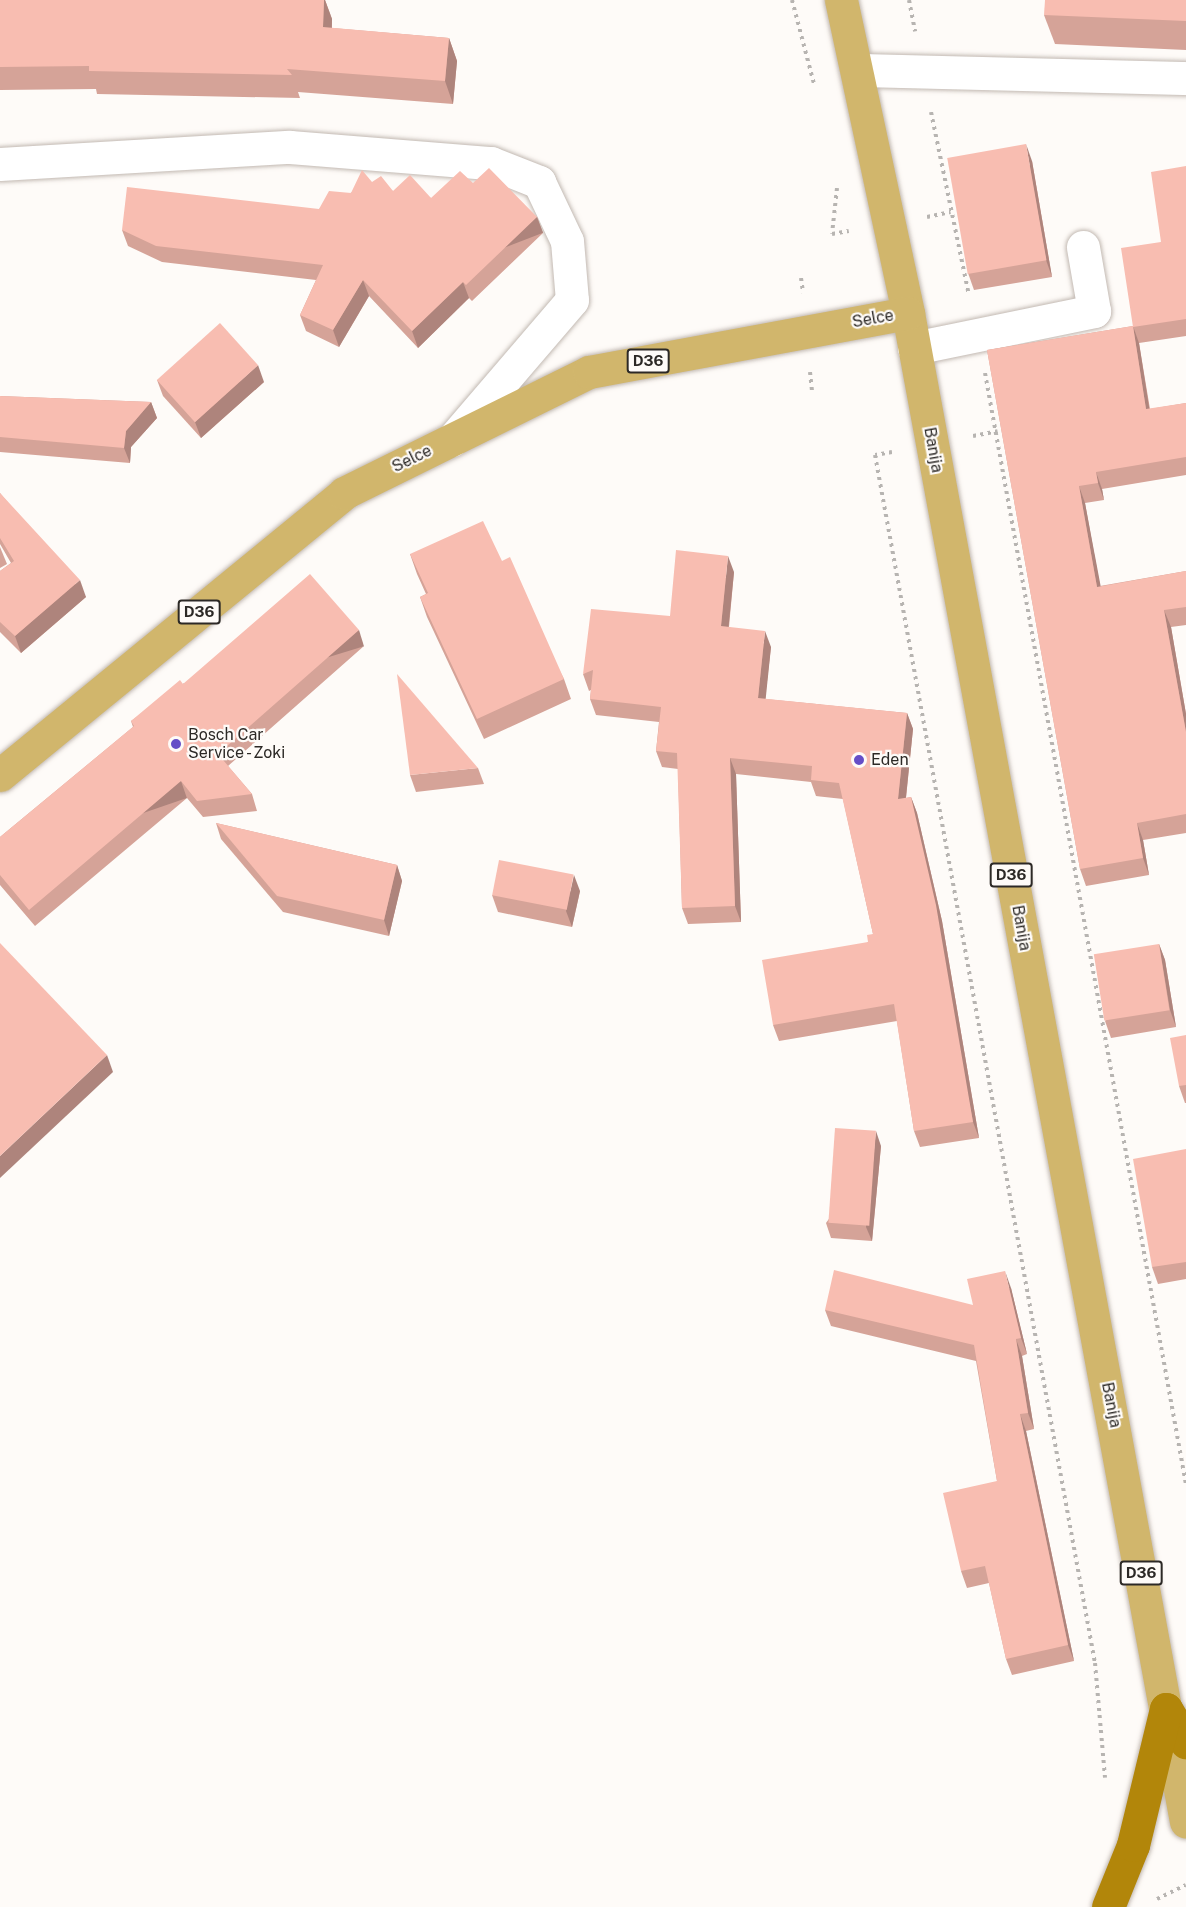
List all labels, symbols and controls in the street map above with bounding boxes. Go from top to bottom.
street label: Selce [851,306,895,332]
road number: D36 [626,349,670,373]
street label: Banija [920,426,946,474]
street label: Selce [389,441,435,477]
road number: D36 [176,600,222,624]
place label: Bosch Car Service - Zoki [188,725,290,763]
marker: Bosch Car Service - Zoki [169,737,183,751]
place label: Eden [871,750,909,770]
marker: Eden [852,753,866,767]
road number: D36 [988,863,1034,887]
street label: Banija [1008,904,1034,952]
street label: Banija [1097,1381,1125,1429]
road number: D36 [1118,1561,1164,1585]

